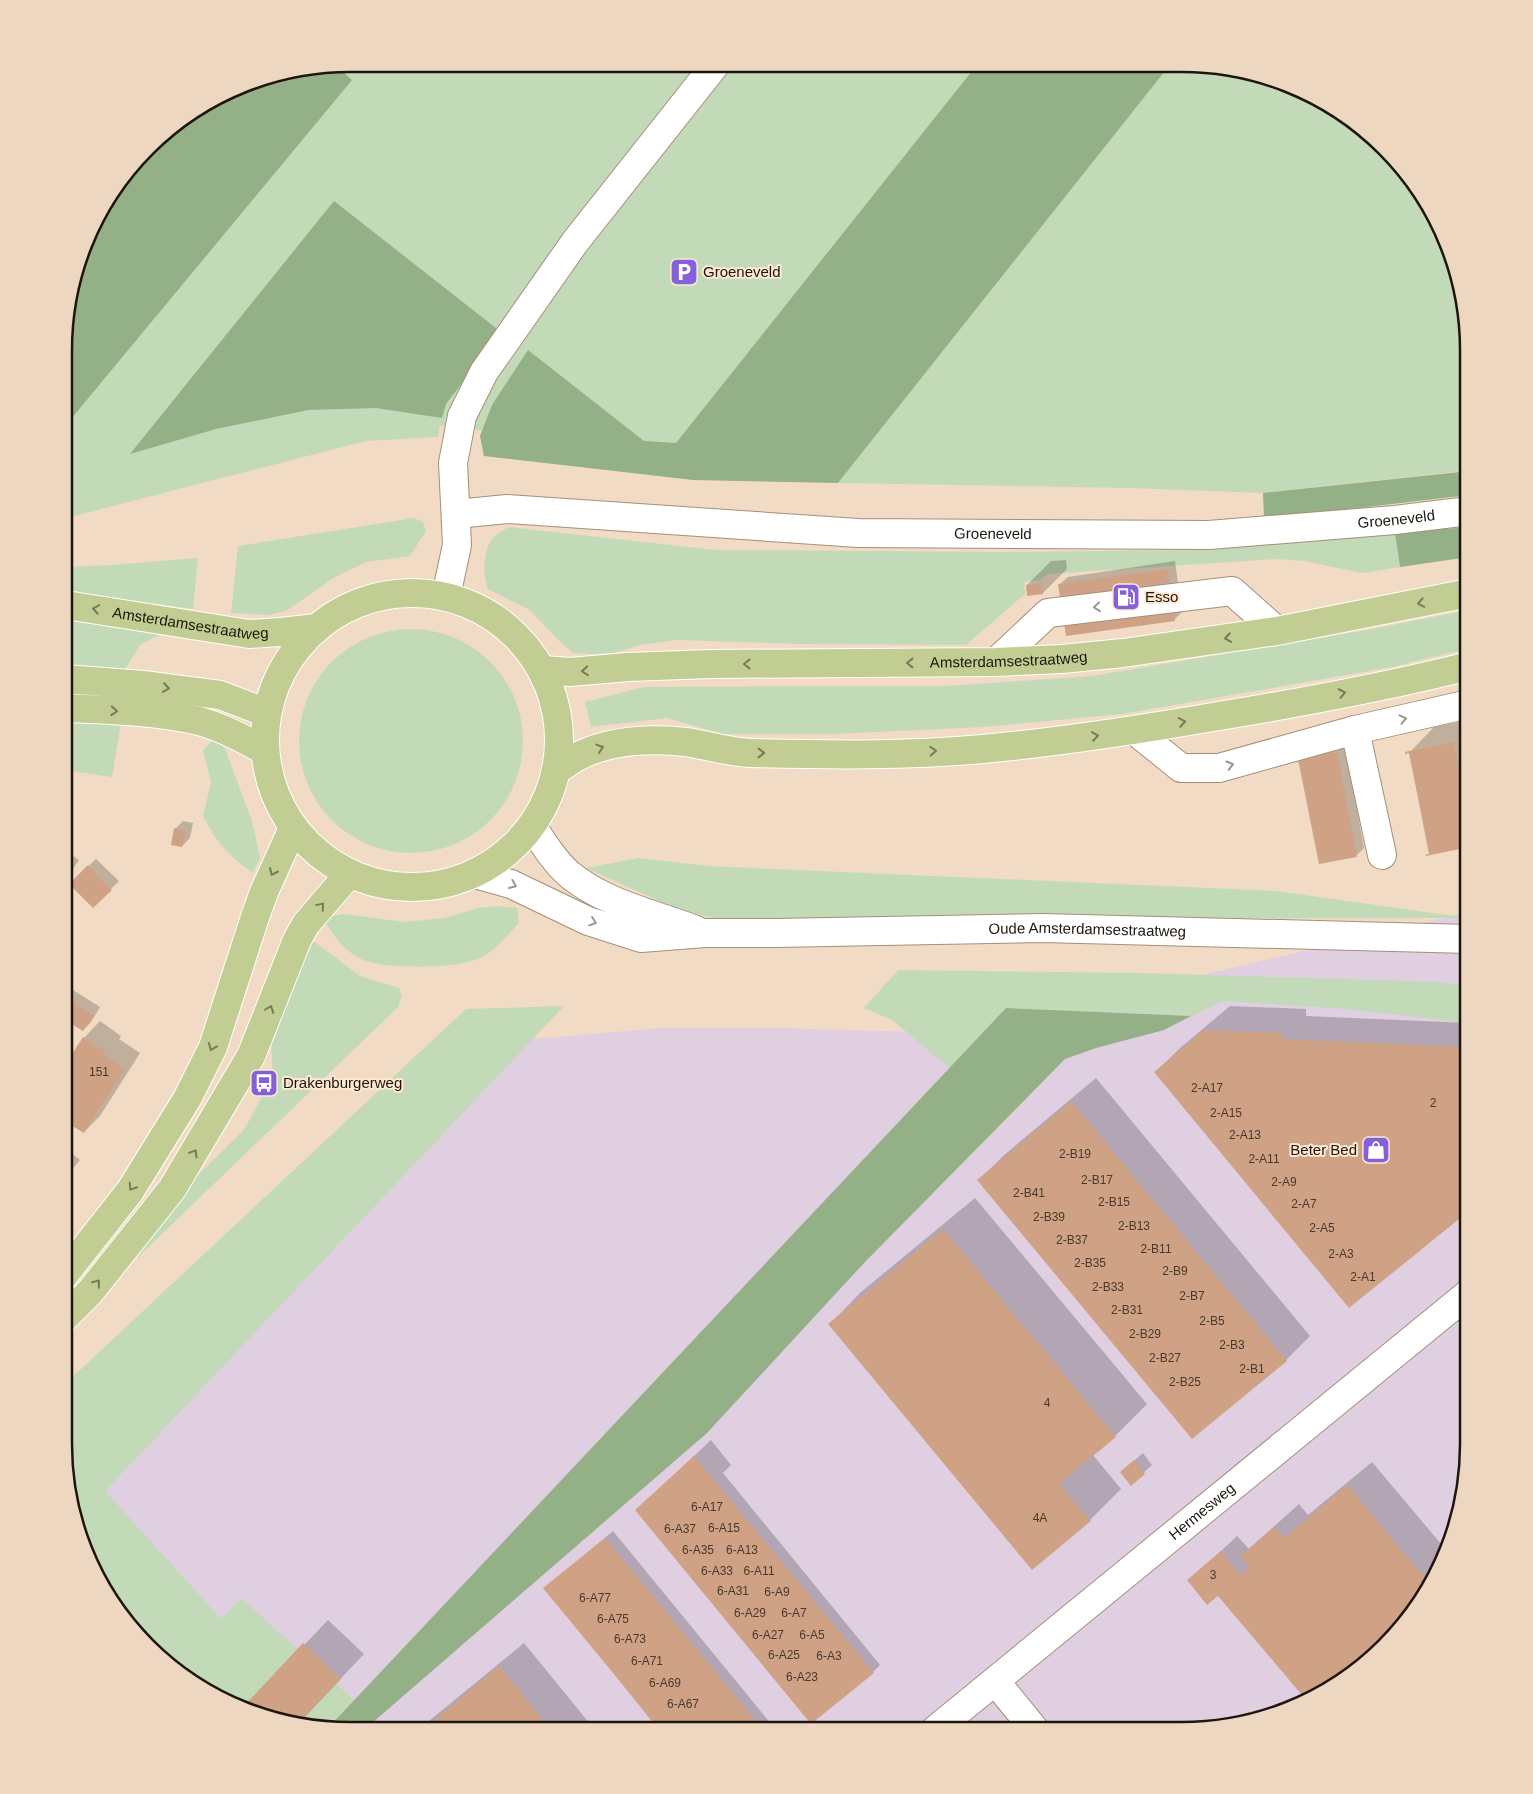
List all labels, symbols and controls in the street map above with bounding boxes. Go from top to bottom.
parking icon: Groeneveld [669,257,699,287]
place label: Groeneveld [703,263,781,280]
street label: Groeneveld [1357,506,1436,531]
street label: Groeneveld [954,525,1032,542]
fuel station icon: Esso [1111,582,1141,612]
place label: Esso [1145,588,1178,605]
one-way arrow [1417,597,1426,607]
one-way arrow [1092,601,1100,612]
street label: Amsterdamsestraatweg [111,603,269,642]
one-way arrow [92,605,100,615]
one-way arrow [1224,633,1233,643]
street label: Amsterdamsestraatweg [930,648,1088,670]
one-way arrow [906,658,914,668]
one-way arrow [743,659,751,669]
one-way arrow [581,665,589,676]
one-way arrow [163,682,171,693]
one-way arrow [1337,688,1346,699]
one-way arrow [110,705,118,716]
one-way arrow [1399,714,1408,725]
one-way arrow [1177,718,1186,728]
one-way arrow [1091,731,1099,742]
one-way arrow [595,744,604,754]
one-way arrow [929,746,937,757]
one-way arrow [757,748,765,758]
one-way arrow [1225,761,1233,771]
one-way arrow [269,867,280,876]
one-way arrow [508,879,517,890]
one-way arrow [315,902,324,911]
one-way arrow [588,917,597,927]
street label: Oude Amsterdamsestraatweg [988,919,1186,940]
one-way arrow [263,1005,274,1014]
one-way arrow [208,1042,218,1050]
house number: 151 [89,1065,109,1079]
bus stop icon: Drakenburgerweg [249,1068,279,1098]
place label: Drakenburgerweg [283,1074,402,1091]
house number: 2-A17 [1191,1081,1223,1095]
house number: 2 [1430,1096,1437,1110]
house number: 2-A15 [1210,1106,1242,1120]
house number: 2-A13 [1229,1128,1261,1142]
shop icon: Beter Bed [1361,1135,1391,1165]
place label: Beter Bed [1290,1141,1357,1158]
house number: 2-B19 [1059,1147,1091,1161]
one-way arrow [188,1149,198,1158]
house number: 2-A11 [1248,1152,1280,1166]
house number: 2-B17 [1081,1173,1113,1187]
house number: 2-A9 [1271,1175,1297,1189]
one-way arrow [129,1182,138,1191]
house number: 2-B41 [1013,1186,1045,1200]
house number: 2-B15 [1098,1195,1130,1209]
house number: 2-A7 [1291,1197,1317,1211]
house number: 2-B39 [1033,1210,1065,1224]
house number: 2-B13 [1118,1219,1150,1233]
house number: 2-A5 [1309,1221,1335,1235]
house number: 2-B37 [1056,1233,1088,1247]
house number: 2-B11 [1140,1242,1172,1256]
house number: 2-A3 [1328,1247,1354,1261]
house number: 2-B35 [1074,1256,1106,1270]
house number: 2-B9 [1162,1264,1188,1278]
house number: 2-A1 [1350,1270,1376,1284]
one-way arrow [92,1279,101,1288]
house number: 2-B33 [1092,1280,1124,1294]
house number: 2-B7 [1179,1289,1205,1303]
house number: 2-B31 [1111,1303,1143,1317]
house number: 2-B5 [1199,1314,1225,1328]
house number: 2-B29 [1129,1327,1161,1341]
house number: 2-B3 [1219,1338,1245,1352]
house number: 2-B27 [1149,1351,1181,1365]
house number: 2-B1 [1239,1362,1265,1376]
house number: 2-B25 [1169,1375,1201,1389]
house number: 4 [1044,1396,1051,1410]
street label: Hermesweg [1165,1479,1238,1543]
house number: 6-A17 [691,1500,723,1514]
house number: 4A [1033,1511,1047,1525]
house number: 6-A15 [708,1521,740,1535]
house number: 6-A37 [664,1522,696,1536]
house number: 6-A35 [682,1543,714,1557]
house number: 6-A13 [726,1543,758,1557]
house number: 6-A33 [701,1564,733,1578]
house number: 6-A11 [743,1564,775,1578]
house number: 3 [1210,1568,1217,1582]
house number: 6-A31 [717,1584,749,1598]
house number: 6-A9 [764,1585,790,1599]
house number: 6-A77 [579,1591,611,1605]
house number: 6-A29 [734,1606,766,1620]
house number: 6-A7 [781,1606,807,1620]
house number: 6-A75 [597,1612,629,1626]
house number: 6-A27 [752,1628,784,1642]
house number: 6-A5 [799,1628,825,1642]
house number: 6-A73 [614,1632,646,1646]
house number: 6-A25 [768,1648,800,1662]
house number: 6-A3 [816,1649,842,1663]
house number: 6-A71 [631,1654,663,1668]
house number: 6-A23 [786,1670,818,1684]
house number: 6-A69 [649,1676,681,1690]
house number: 6-A67 [667,1697,699,1711]

